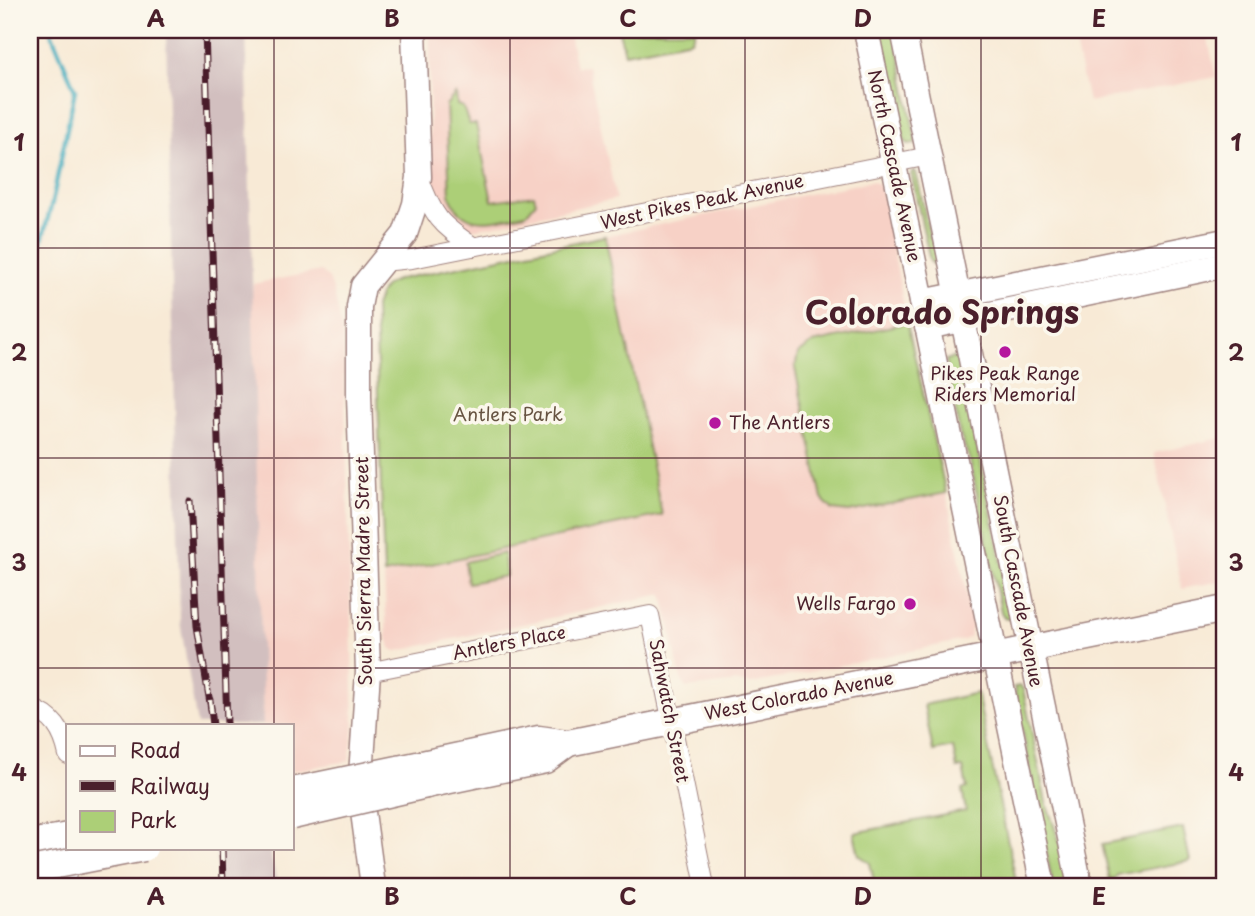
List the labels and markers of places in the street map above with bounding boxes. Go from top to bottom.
marker: Pikes Peak Range Riders Memorial [997,344,1013,360]
place label: Pikes Peak Range Riders Memorial [930,359,1080,407]
place label: The Antlers [729,408,830,435]
marker: The Antlers [707,415,723,431]
place label: Wells Fargo [796,589,896,616]
marker: Wells Fargo [902,596,918,612]

